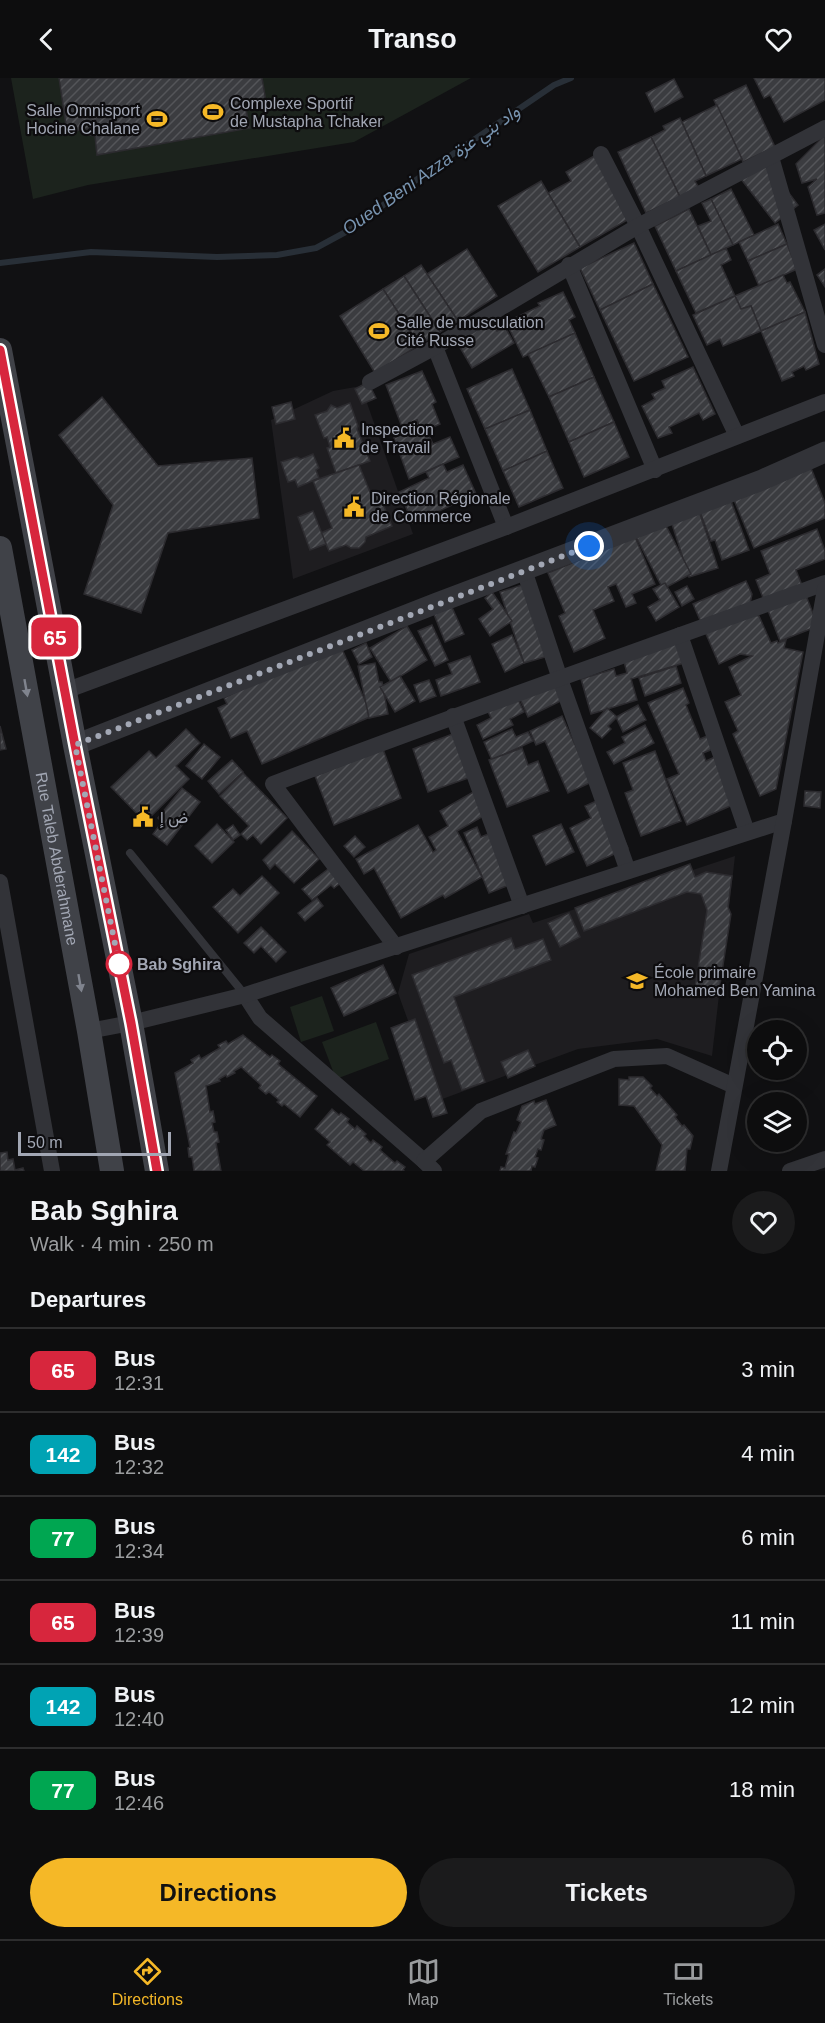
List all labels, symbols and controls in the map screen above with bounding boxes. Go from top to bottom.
icon: back [30,23,63,56]
icon: heart [762,23,795,56]
text: Transo [368,24,457,54]
place label: Complexe Sportif de Mustapha Tchaker [230,95,383,130]
sports icon: Complexe Sportif de Mustapha Tchaker [201,100,225,124]
water label: Oued Beni Azza واد بني عزة [339,101,526,243]
place label: Salle Omnisport Hocine Chalane [26,102,141,137]
sports icon: Salle Omnisport Hocine Chalane [145,107,169,131]
place label: Salle de musculation Cité Russe [396,314,544,349]
sports icon: Salle de musculation Cité Russe [367,319,391,343]
place label: Inspection de Travail [361,421,434,456]
public building icon: Inspection de Travail [332,426,356,450]
place label: Direction Régionale de Commerce [371,490,511,525]
public building icon: Direction Régionale de Commerce [342,495,366,519]
your location [574,531,604,561]
line badge: 65 [28,618,82,656]
text: 65 [43,626,67,649]
one-way arrow [22,678,31,697]
street label: Rue Taleb Abderahmane [33,771,82,947]
public building icon: ض إ [131,805,155,829]
place label: ض إ [160,809,188,828]
marker: Bab Sghira [106,951,132,977]
place label: Bab Sghira [137,956,222,973]
place label: École primaire Mohamed Ben Yamina [654,963,815,999]
school or university icon: École primaire Mohamed Ben Yamina [625,969,649,993]
one-way arrow [76,973,85,992]
map controls [747,1020,807,1152]
button: locate [747,1020,807,1080]
button: layers [747,1092,807,1152]
scale bar [18,1129,171,1156]
text: 50 m [27,1134,63,1151]
button: heart [732,1191,795,1254]
text: Bab Sghira [30,1195,178,1226]
text: Walk · 4 min · 250 m [30,1233,214,1255]
text: Departures [30,1287,146,1312]
text: Bus [114,1346,156,1371]
text: 3 min [741,1357,795,1382]
text: 65 [51,1359,75,1382]
text: 12:31 [114,1372,164,1394]
text: Bus [114,1430,156,1455]
text: 4 min [741,1441,795,1466]
text: 142 [45,1443,81,1466]
text: 12:32 [114,1456,164,1478]
text: Bus [114,1514,156,1539]
text: 6 min [741,1525,795,1550]
text: 77 [51,1527,75,1550]
text: 12:34 [114,1540,164,1562]
text: Bus [114,1598,156,1623]
text: 11 min [731,1609,795,1634]
text: 65 [51,1611,75,1634]
text: 12:39 [114,1624,164,1646]
text: Bus [114,1682,156,1707]
text: 12 min [729,1693,795,1718]
text: 142 [45,1695,81,1718]
text: 12:40 [114,1708,164,1730]
text: Bus [114,1766,156,1791]
text: 18 min [729,1777,795,1802]
text: 77 [51,1779,75,1802]
text: 12:46 [114,1792,164,1814]
button: Directions [30,1858,407,1927]
button: Tickets [419,1858,795,1927]
tab: Directions [112,1955,183,2009]
tab: Map [407,1955,440,2009]
tab: Tickets [663,1955,713,2009]

